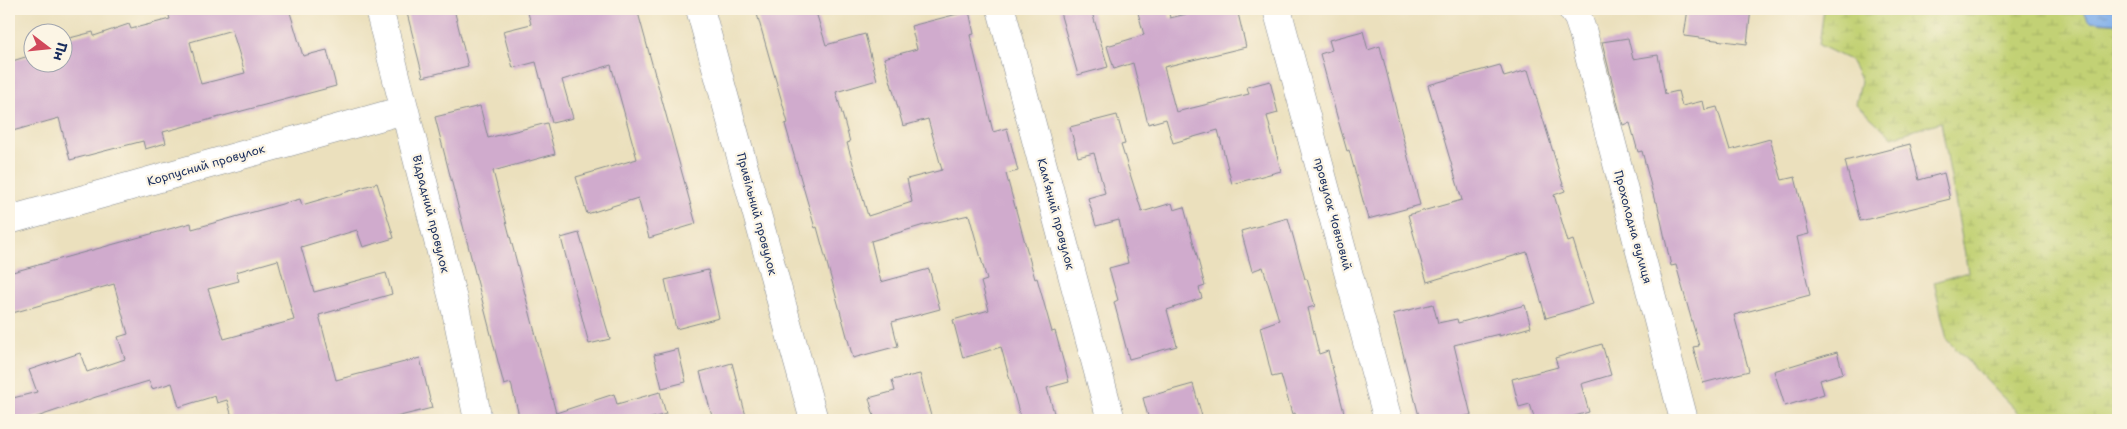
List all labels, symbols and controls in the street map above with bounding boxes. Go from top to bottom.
north arrow [22,22,72,72]
text: Пн [49,40,72,63]
street label: Корпусний провулок [145,140,267,189]
street label: Привільний провулок [733,151,781,278]
street label: Відрадний провулок [409,153,454,275]
street label: Камʼяний провулок [1033,156,1079,272]
street label: провулок Човновий [1310,156,1356,272]
street label: Прохолодна вулиця [1610,169,1656,285]

